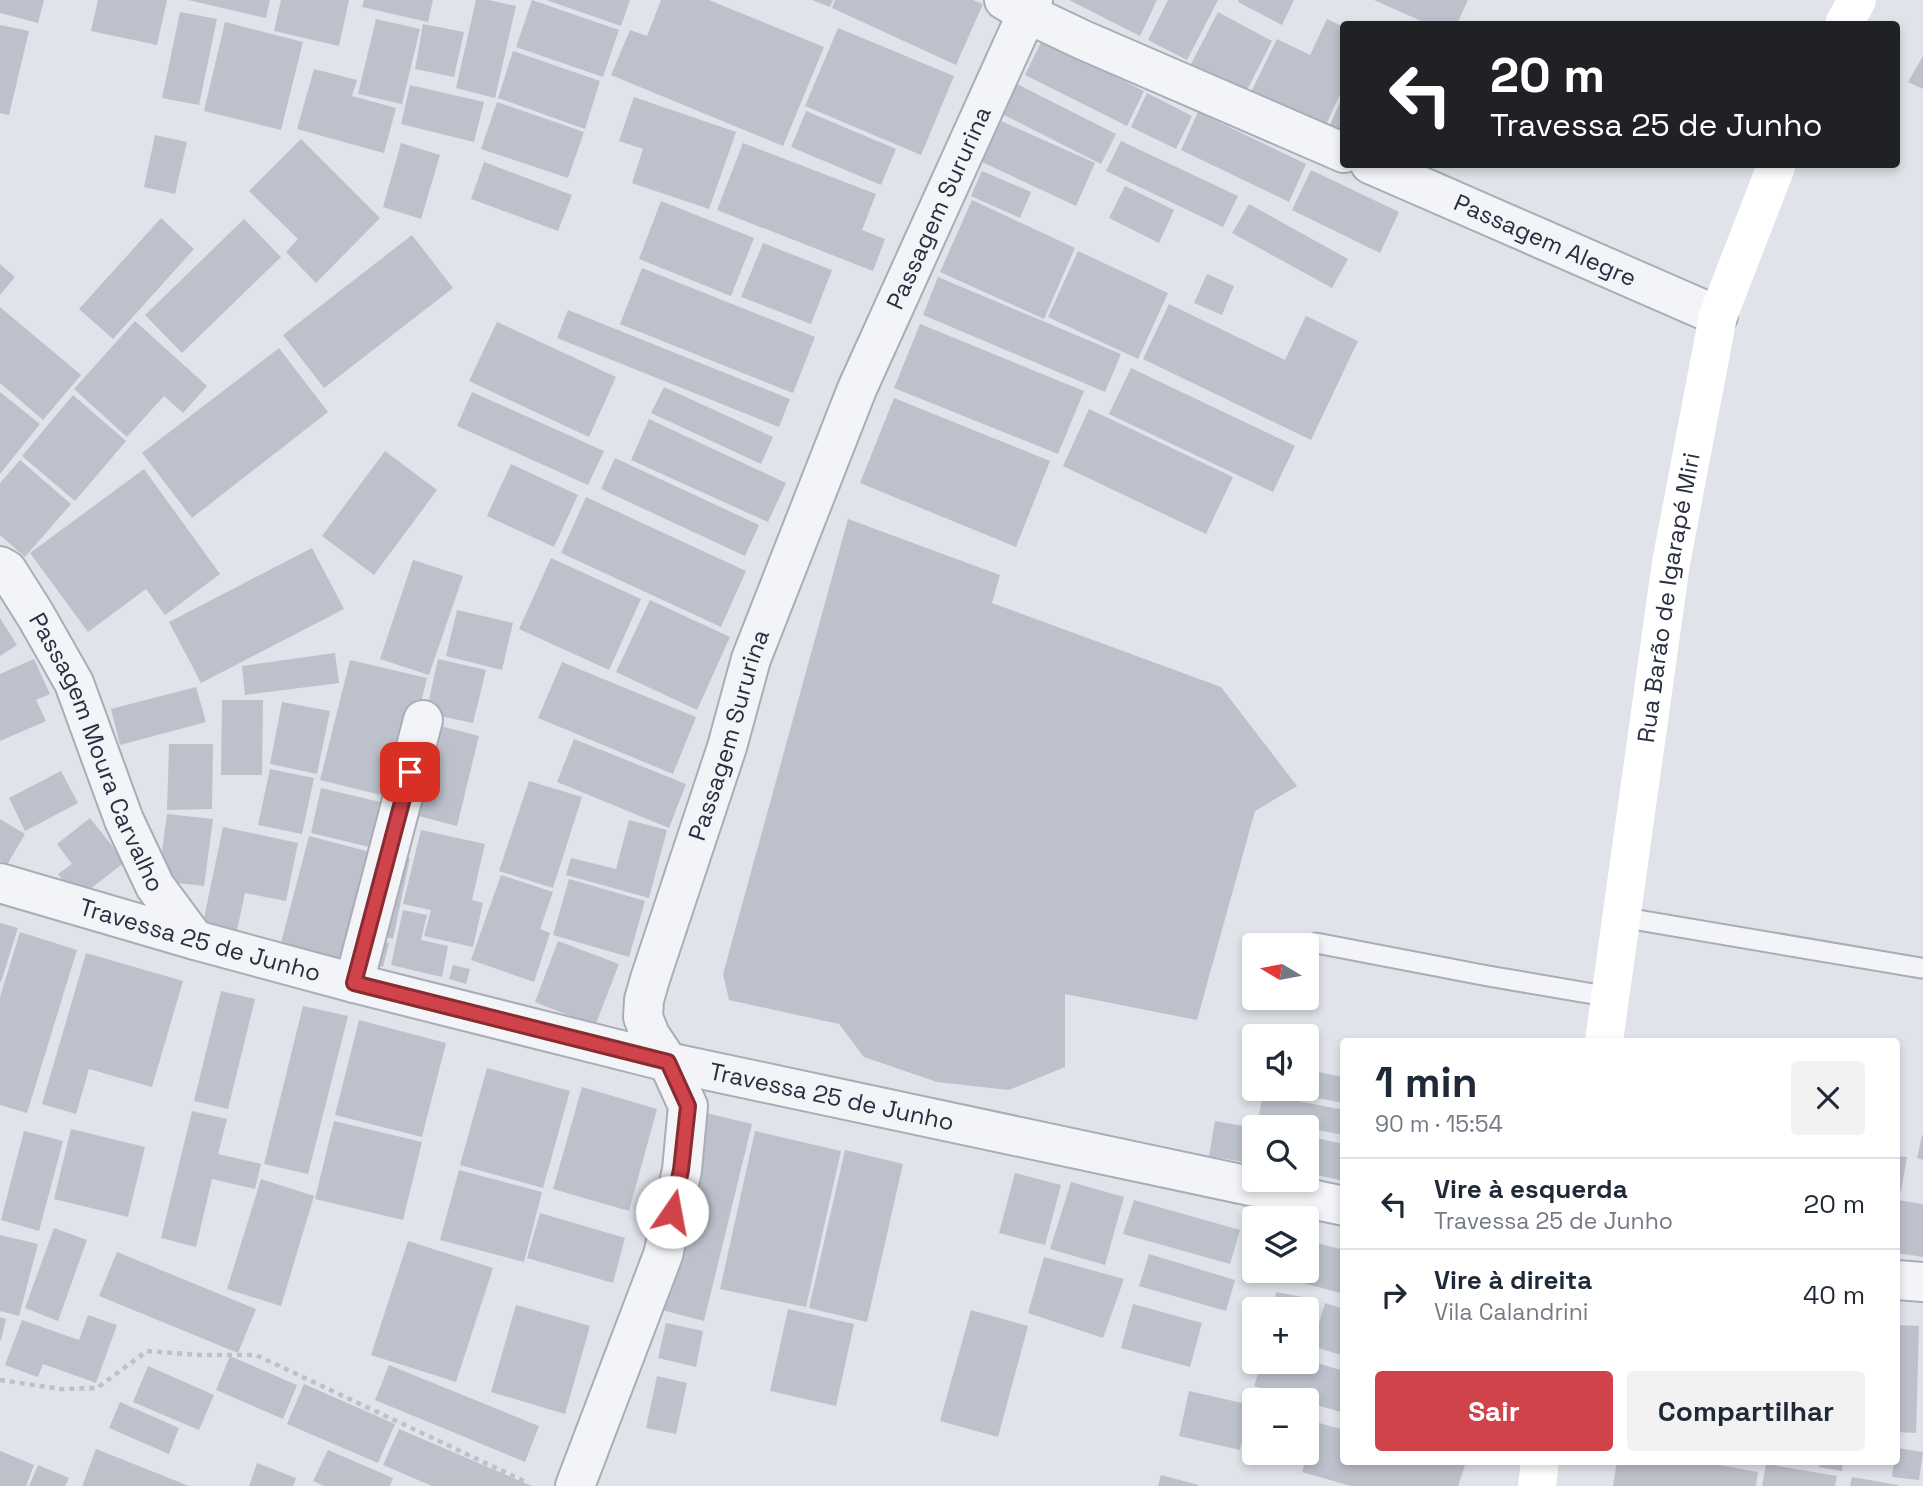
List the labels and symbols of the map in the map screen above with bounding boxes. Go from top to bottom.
street label: Passagem Sururina [879,101,998,314]
street label: Passagem Alegre [1449,187,1641,293]
street label: Rua Barão de Igarapé Miri [1630,450,1707,745]
street label: Passagem Moura Carvalho [22,607,172,897]
street label: Passagem Sururina [681,624,776,845]
pin [380,742,440,802]
street label: Travessa 25 de Junho [76,891,324,988]
north arrow [1242,933,1320,1010]
street label: Travessa 25 de Junho [707,1055,957,1138]
position arrow [635,1175,709,1249]

